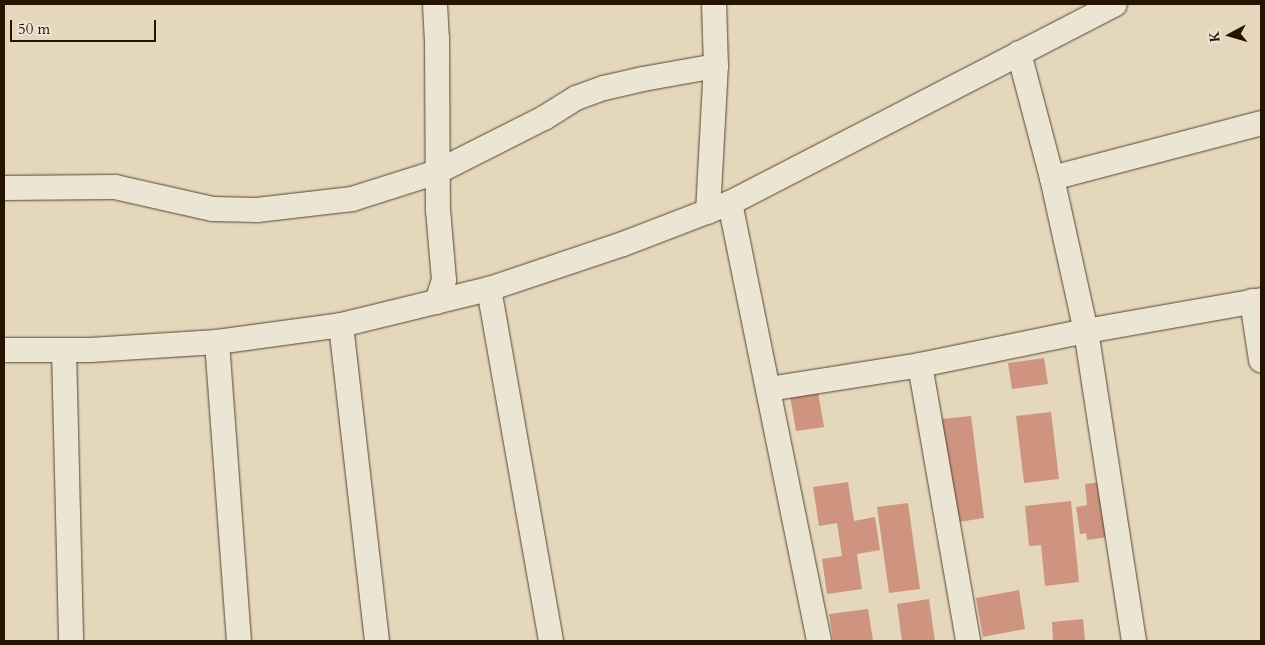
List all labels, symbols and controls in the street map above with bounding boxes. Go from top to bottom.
scale bar [12,10,159,42]
north arrow [1205,10,1255,60]
text: 50 m [18,19,50,39]
text: K [1205,30,1225,43]

